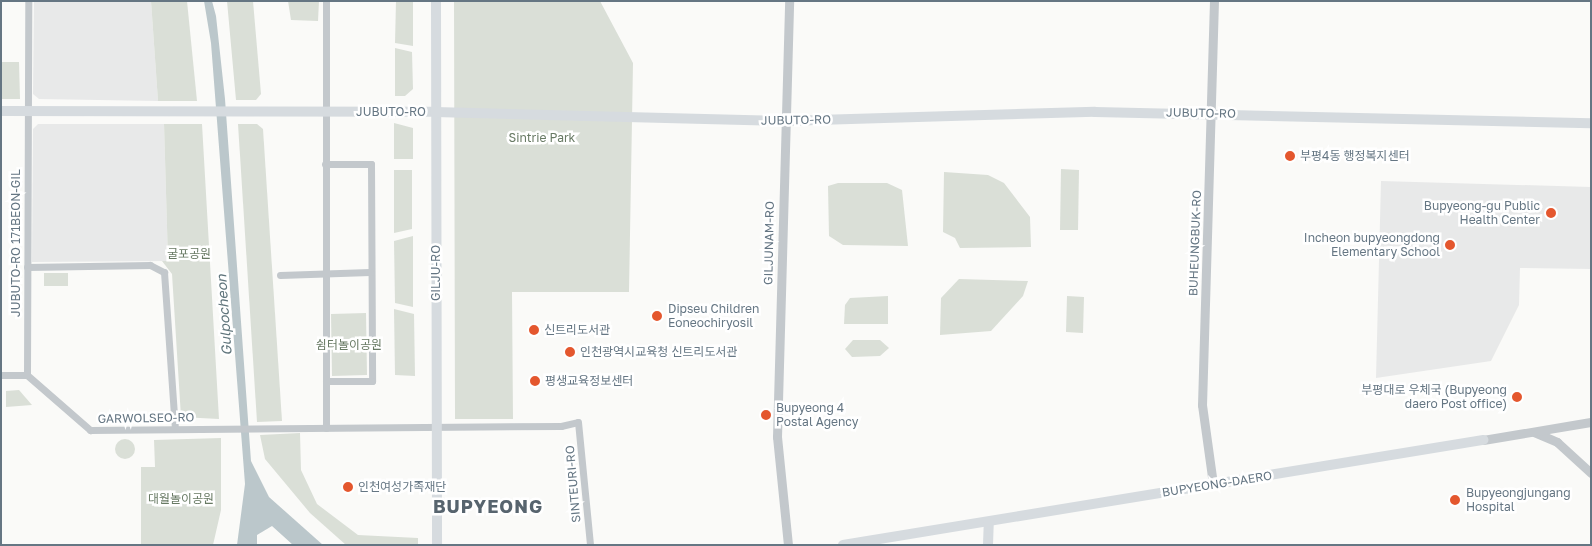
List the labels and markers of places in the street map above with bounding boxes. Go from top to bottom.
place label: 부평4동 행정복지센터 [1300,149,1410,163]
marker: 부평4동 행정복지센터 [1284,150,1296,162]
place label: Bupyeong-gu Public Health Center [1424,199,1540,227]
marker: Bupyeong-gu Public Health Center [1544,206,1558,220]
place label: Incheon bupyeongdong Elementary School [1304,231,1440,259]
marker: Incheon bupyeongdong Elementary School [1444,239,1456,251]
place label: Dipseu Children Eoneochiryosil [668,302,759,330]
marker: Dipseu Children Eoneochiryosil [650,309,664,323]
place label: 신트리도서관 [544,323,610,337]
marker: 신트리도서관 [528,324,540,336]
place label: 인천광역시교육청 신트리도서관 [580,345,738,359]
marker: 인천광역시교육청 신트리도서관 [564,346,576,358]
place label: 평생교육정보센터 [545,374,633,388]
marker: 평생교육정보센터 [529,375,541,387]
place label: 부평대로 우체국 (Bupyeong daero Post office) [1361,383,1507,411]
marker: 부평대로 우체국 (Bupyeong daero Post office) [1511,391,1523,403]
place label: Bupyeong 4 Postal Agency [776,401,858,429]
marker: Bupyeong 4 Postal Agency [760,409,772,421]
place label: 인천여성가족재단 [358,480,446,494]
marker: 인천여성가족재단 [342,481,354,493]
place label: Bupyeongjungang Hospital [1466,486,1571,514]
marker: Bupyeongjungang Hospital [1448,493,1462,507]

